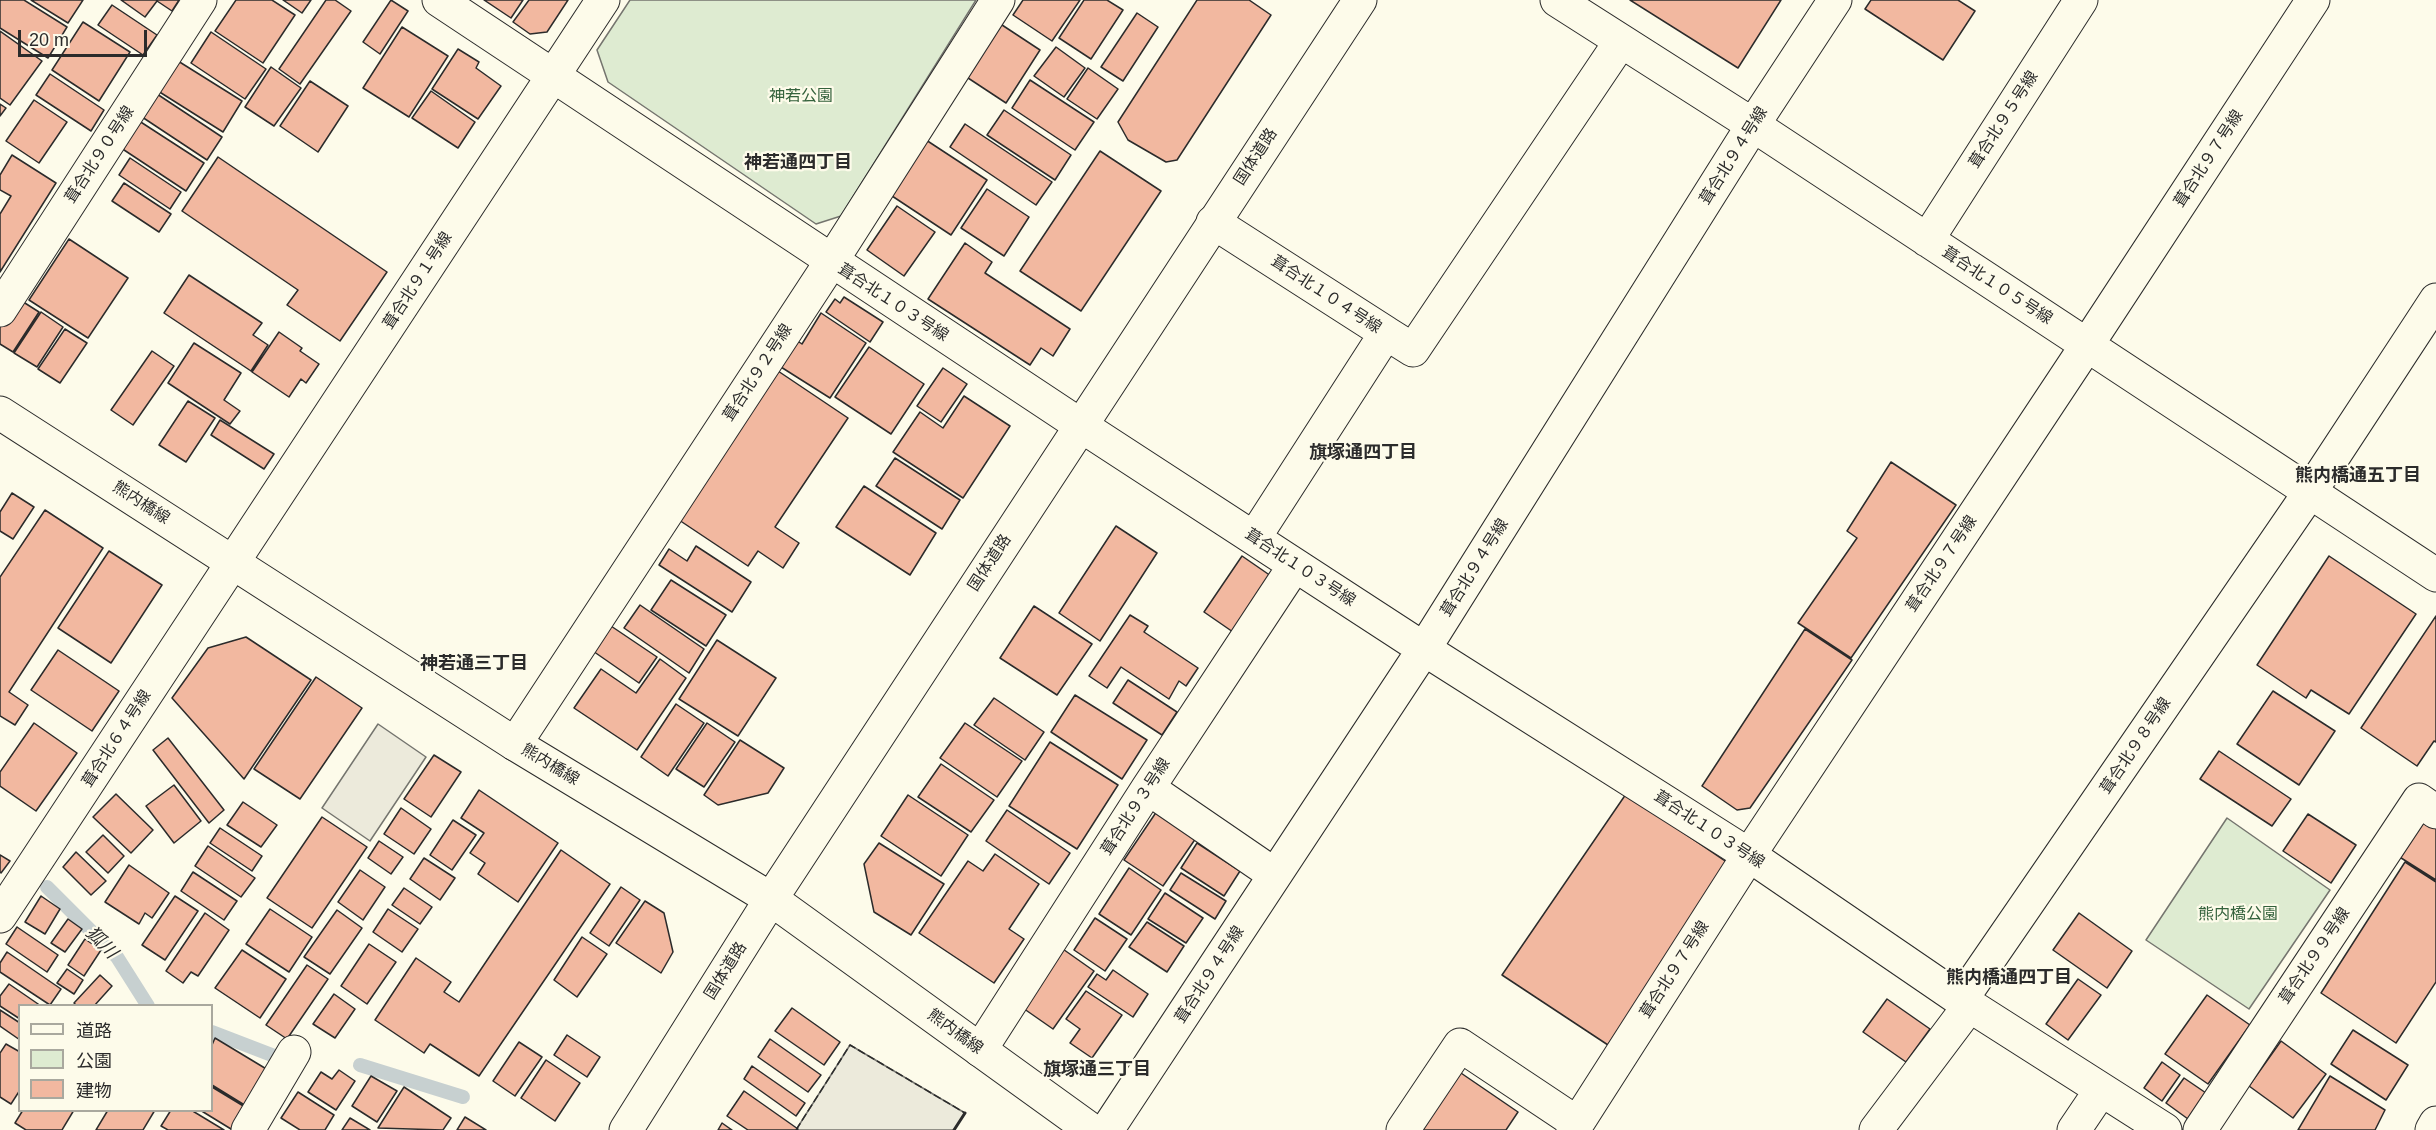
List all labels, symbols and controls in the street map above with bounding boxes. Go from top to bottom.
scale bar [21,18,150,56]
text: 20 m [29,30,69,50]
street label: 葺合北９５号線 [1965,68,2043,172]
park label: 神若公園 [769,87,833,107]
street label: 葺合北９０号線 [61,103,139,207]
street label: 葺合北９４号線 [1696,103,1772,209]
street label: 葺合北９７号線 [2170,107,2248,211]
street label: 国体道路 [1231,125,1281,189]
district label: 神若通四丁目 [744,152,852,174]
street label: 葺合北９１号線 [379,229,457,333]
street label: 葺合北１０５号線 [1938,243,2056,329]
street label: 葺合北１０４号線 [1267,252,1385,338]
street label: 葺合北１０３号線 [834,260,952,346]
street label: 葺合北９２号線 [719,321,797,425]
district label: 旗塚通四丁目 [1309,442,1417,464]
district label: 熊内橋通五丁目 [2295,465,2421,487]
street label: 熊内橋線 [109,478,173,528]
street label: 葺合北９７号線 [1903,512,1981,616]
street label: 葺合北９４号線 [1437,515,1513,621]
street label: 葺合北１０３号線 [1241,525,1359,611]
street label: 国体道路 [965,531,1015,595]
district label: 神若通三丁目 [420,653,528,675]
street label: 葺合北６４号線 [78,687,156,791]
street label: 葺合北９８号線 [2097,694,2175,798]
street label: 熊内橋線 [518,740,582,790]
street label: 葺合北９３号線 [1097,755,1175,859]
street label: 葺合北１０３号線 [1650,787,1768,873]
street label: 葺合北９９号線 [2276,904,2354,1008]
park label: 熊内橋公園 [2198,905,2278,925]
street label: 葺合北９７号線 [1636,918,1714,1022]
water label: 狐川 [81,923,121,963]
street label: 葺合北９４号線 [1171,923,1249,1027]
street label: 国体道路 [701,939,751,1003]
district label: 熊内橋通四丁目 [1946,967,2072,989]
legend [18,1004,213,1112]
street label: 熊内橋線 [923,1005,987,1059]
text: 道路 [76,1021,112,1041]
text: 公園 [76,1051,112,1071]
district label: 旗塚通三丁目 [1043,1059,1151,1081]
text: 建物 [76,1081,112,1101]

